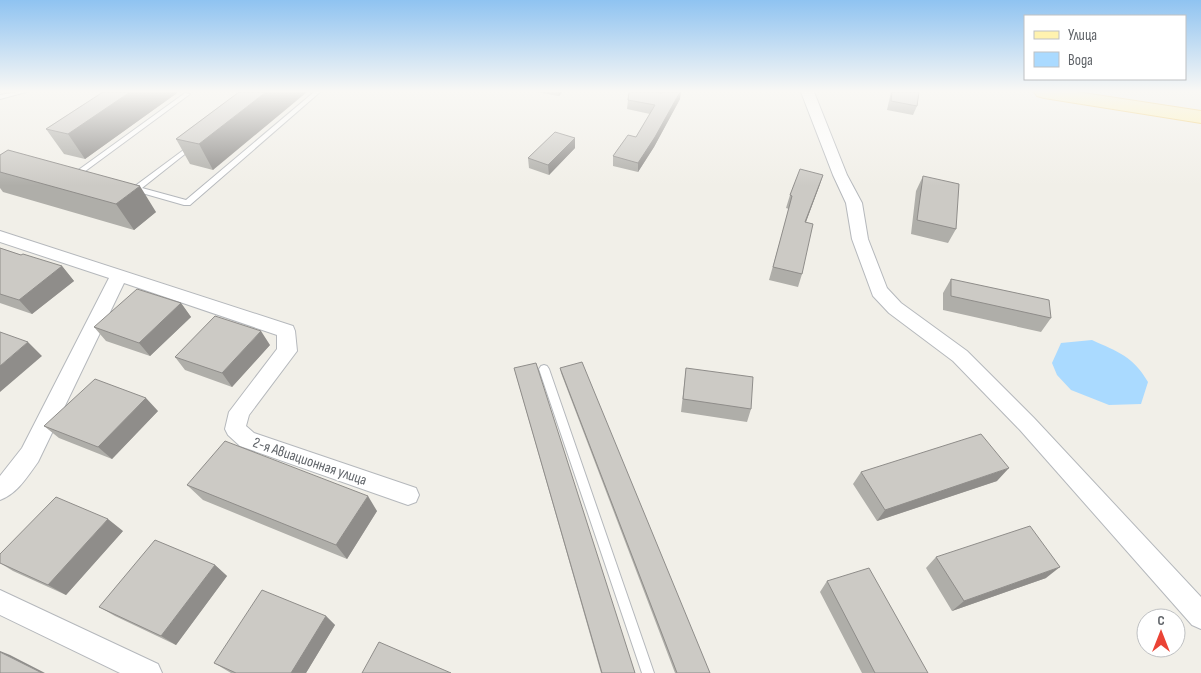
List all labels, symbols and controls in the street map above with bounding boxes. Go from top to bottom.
legend [1024,15,1186,80]
text: Улица [1068,26,1097,45]
text: Вода [1068,51,1093,70]
street label: 2-я Авиационная улица [250,433,369,490]
north arrow [1136,608,1186,658]
text: С [1157,612,1165,629]

